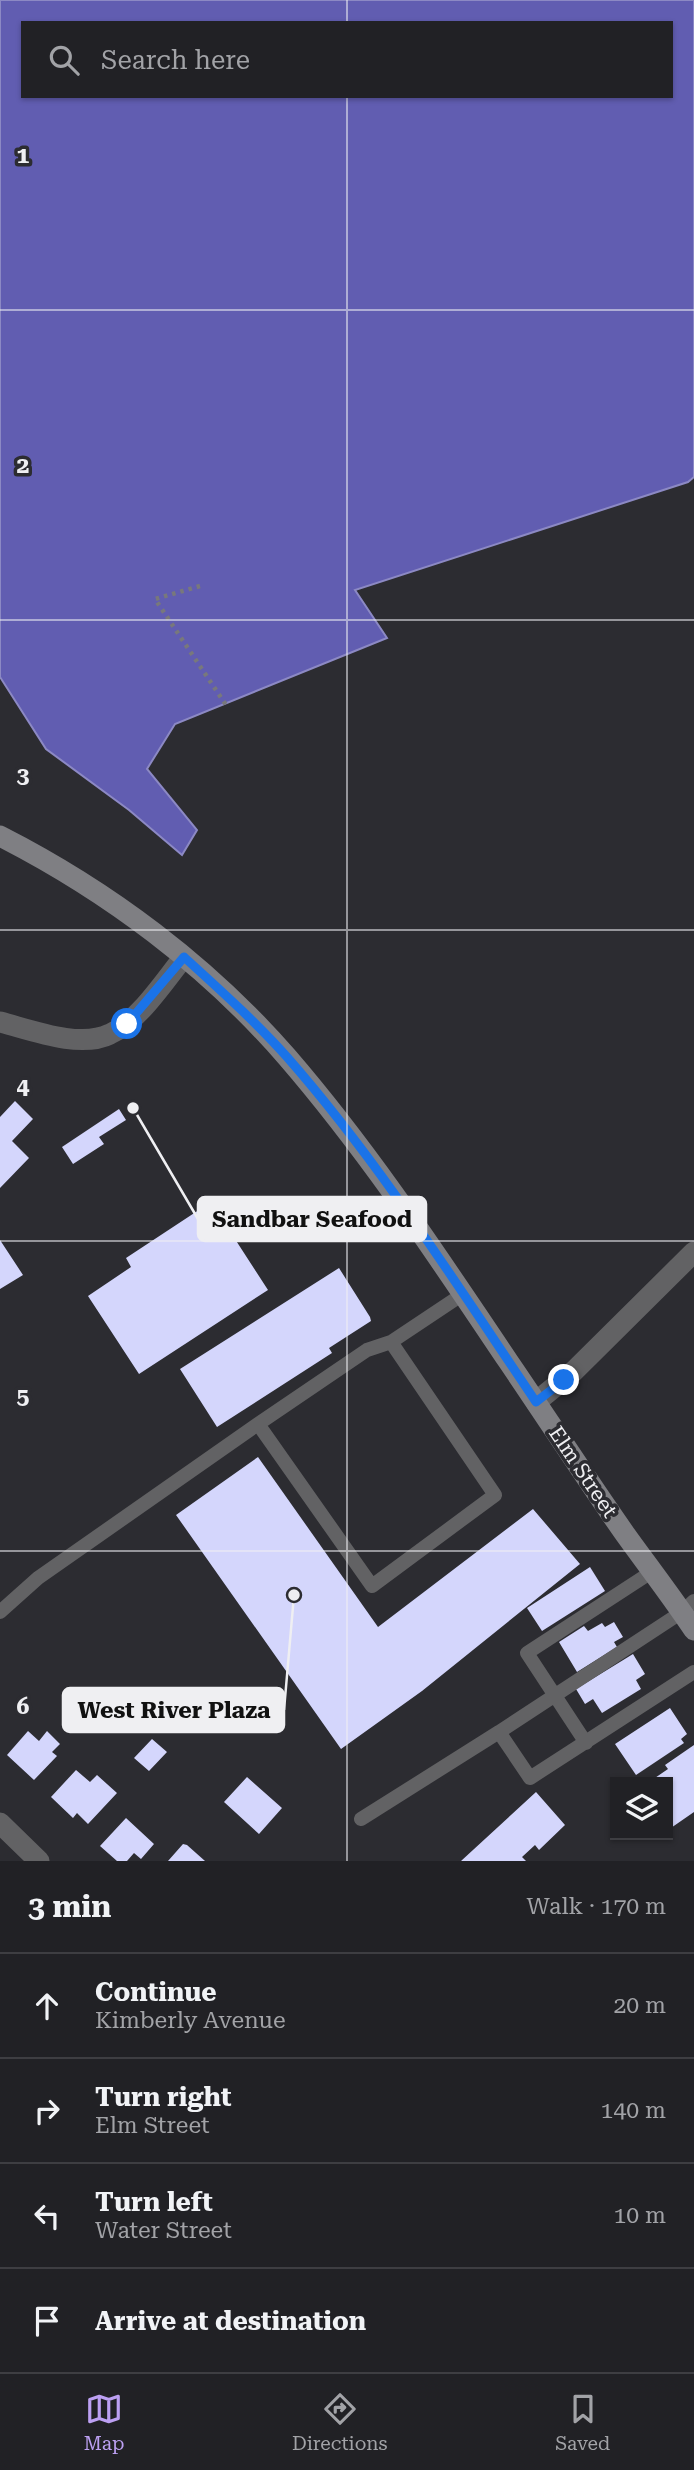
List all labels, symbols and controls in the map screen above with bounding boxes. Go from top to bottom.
search box [21,21,673,98]
icon: search [45,41,83,79]
text: Search here [101,45,250,75]
text: 1 [17,142,30,169]
text: 2 [17,452,29,479]
text: 3 [17,762,30,789]
route start [111,1008,142,1039]
text: 4 [17,1073,30,1100]
callout: Sandbar Seafood [198,1197,426,1241]
text: Sandbar Seafood [212,1206,412,1233]
route end [548,1364,579,1395]
text: 5 [17,1383,30,1410]
street label: Elm Street [544,1422,622,1522]
callout: West River Plaza [63,1688,284,1732]
text: 6 [17,1693,30,1720]
text: West River Plaza [77,1697,271,1724]
map controls [610,1777,673,1840]
button: layers [610,1777,673,1840]
text: 3 min [28,1889,111,1924]
text: Walk · 170 m [527,1893,666,1920]
text: Continue [95,1977,217,2007]
icon: ahead [28,1987,66,2025]
text: 20 m [613,1992,666,2019]
text: Kimberly Avenue [95,2007,286,2034]
text: Turn right [95,2082,231,2112]
icon: right [28,2092,66,2130]
text: 140 m [601,2097,666,2124]
text: Elm Street [95,2112,210,2139]
text: Turn left [95,2187,213,2217]
icon: left [28,2197,66,2235]
text: 10 m [613,2202,666,2229]
text: Water Street [95,2217,232,2244]
icon: arrive [28,2302,66,2340]
text: Arrive at destination [95,2306,366,2336]
tab: Map [84,2390,124,2455]
tab: Directions [292,2390,388,2455]
tab: Saved [555,2390,610,2455]

